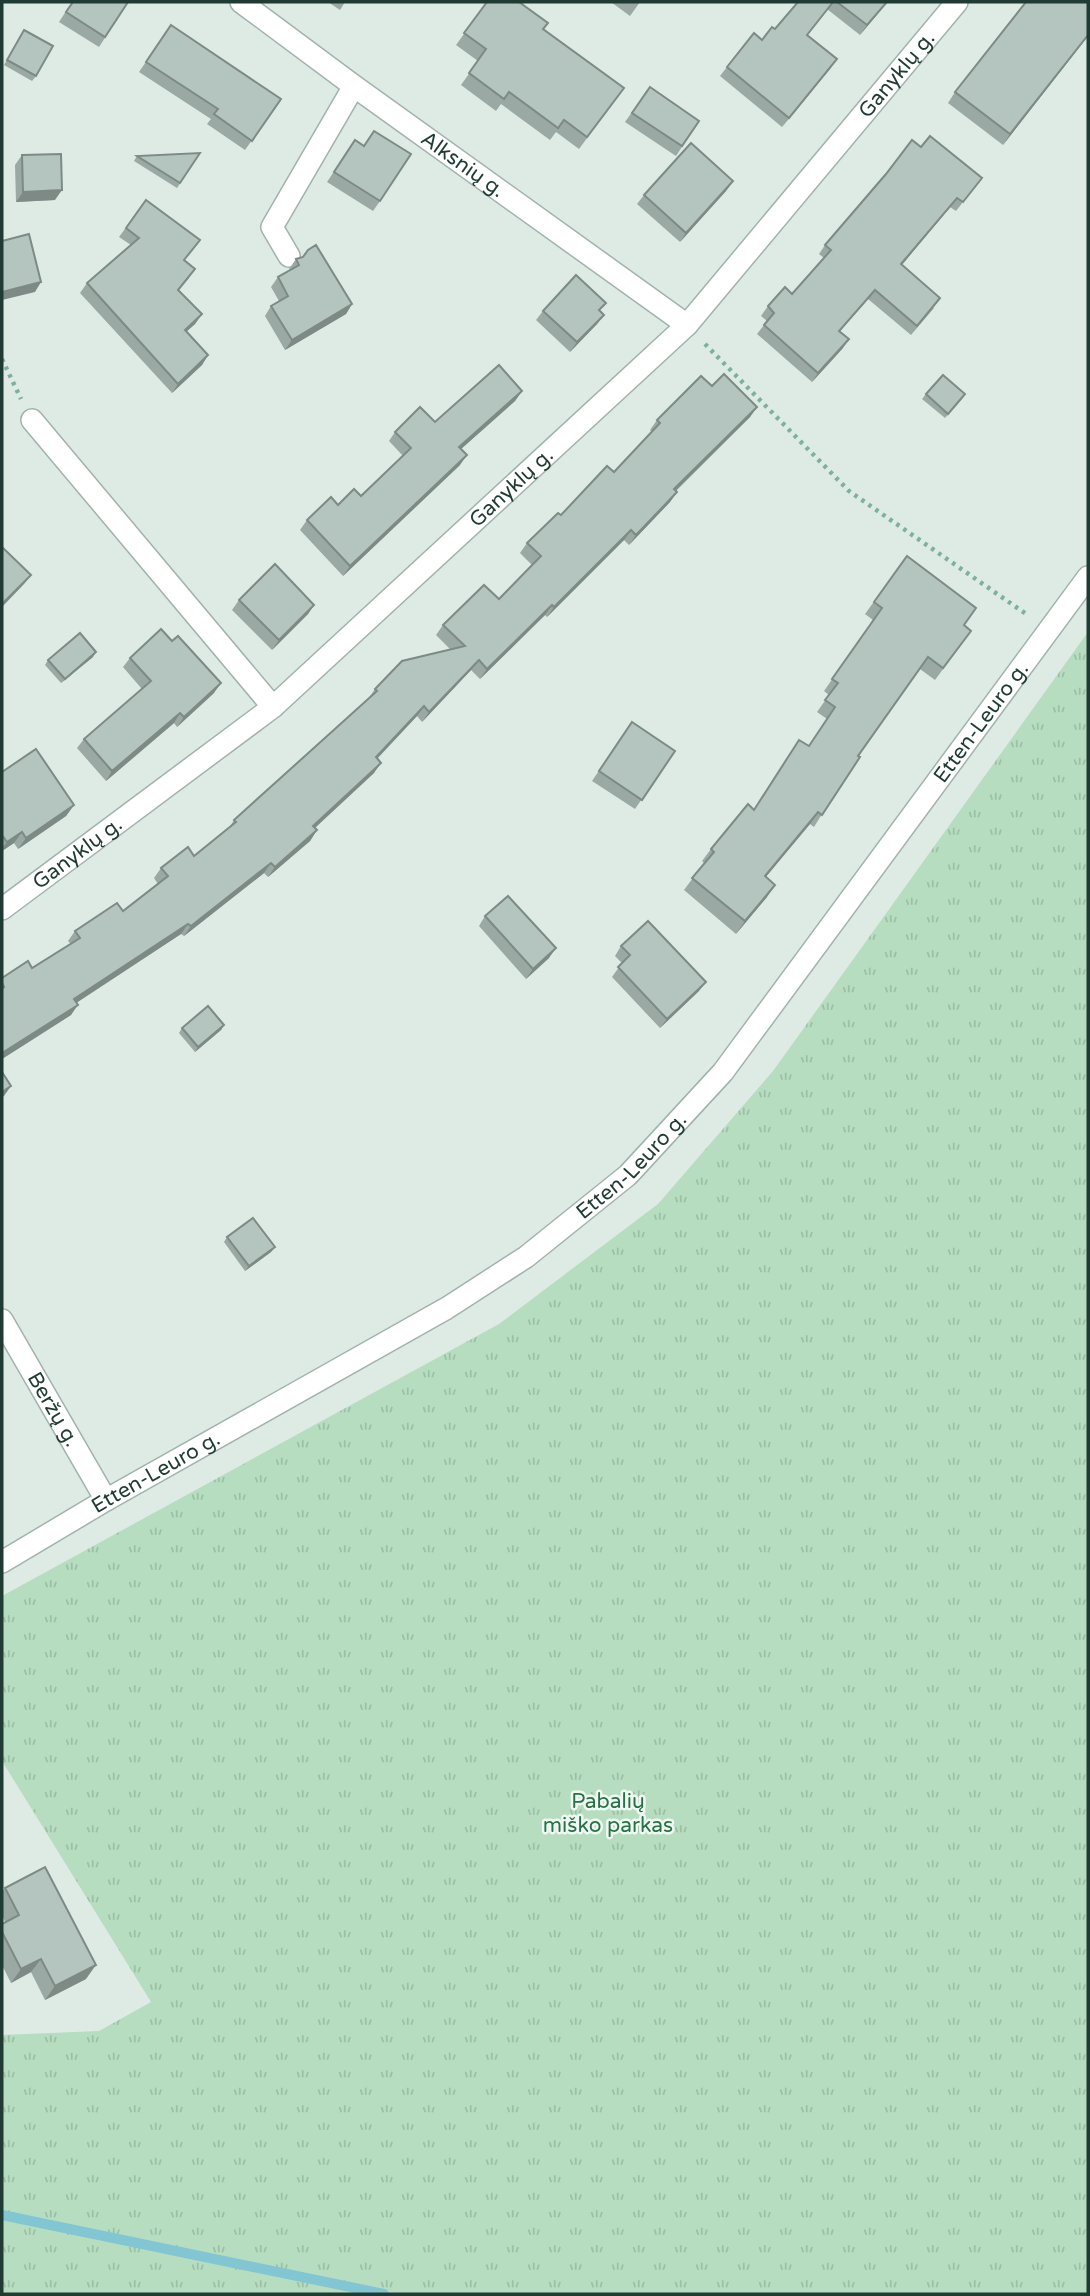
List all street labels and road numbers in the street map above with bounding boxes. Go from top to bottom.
street label: Ganyklų g. [854,26,940,123]
street label: Alksnių g. [416,126,510,203]
street label: Ganyklų g. [464,443,559,533]
street label: Etten-Leuro g. [929,657,1034,788]
street label: Ganyklų g. [28,812,127,895]
street label: Etten-Leuro g. [571,1108,692,1225]
street label: Beržų g. [22,1368,84,1451]
street label: Etten-Leuro g. [87,1426,225,1519]

